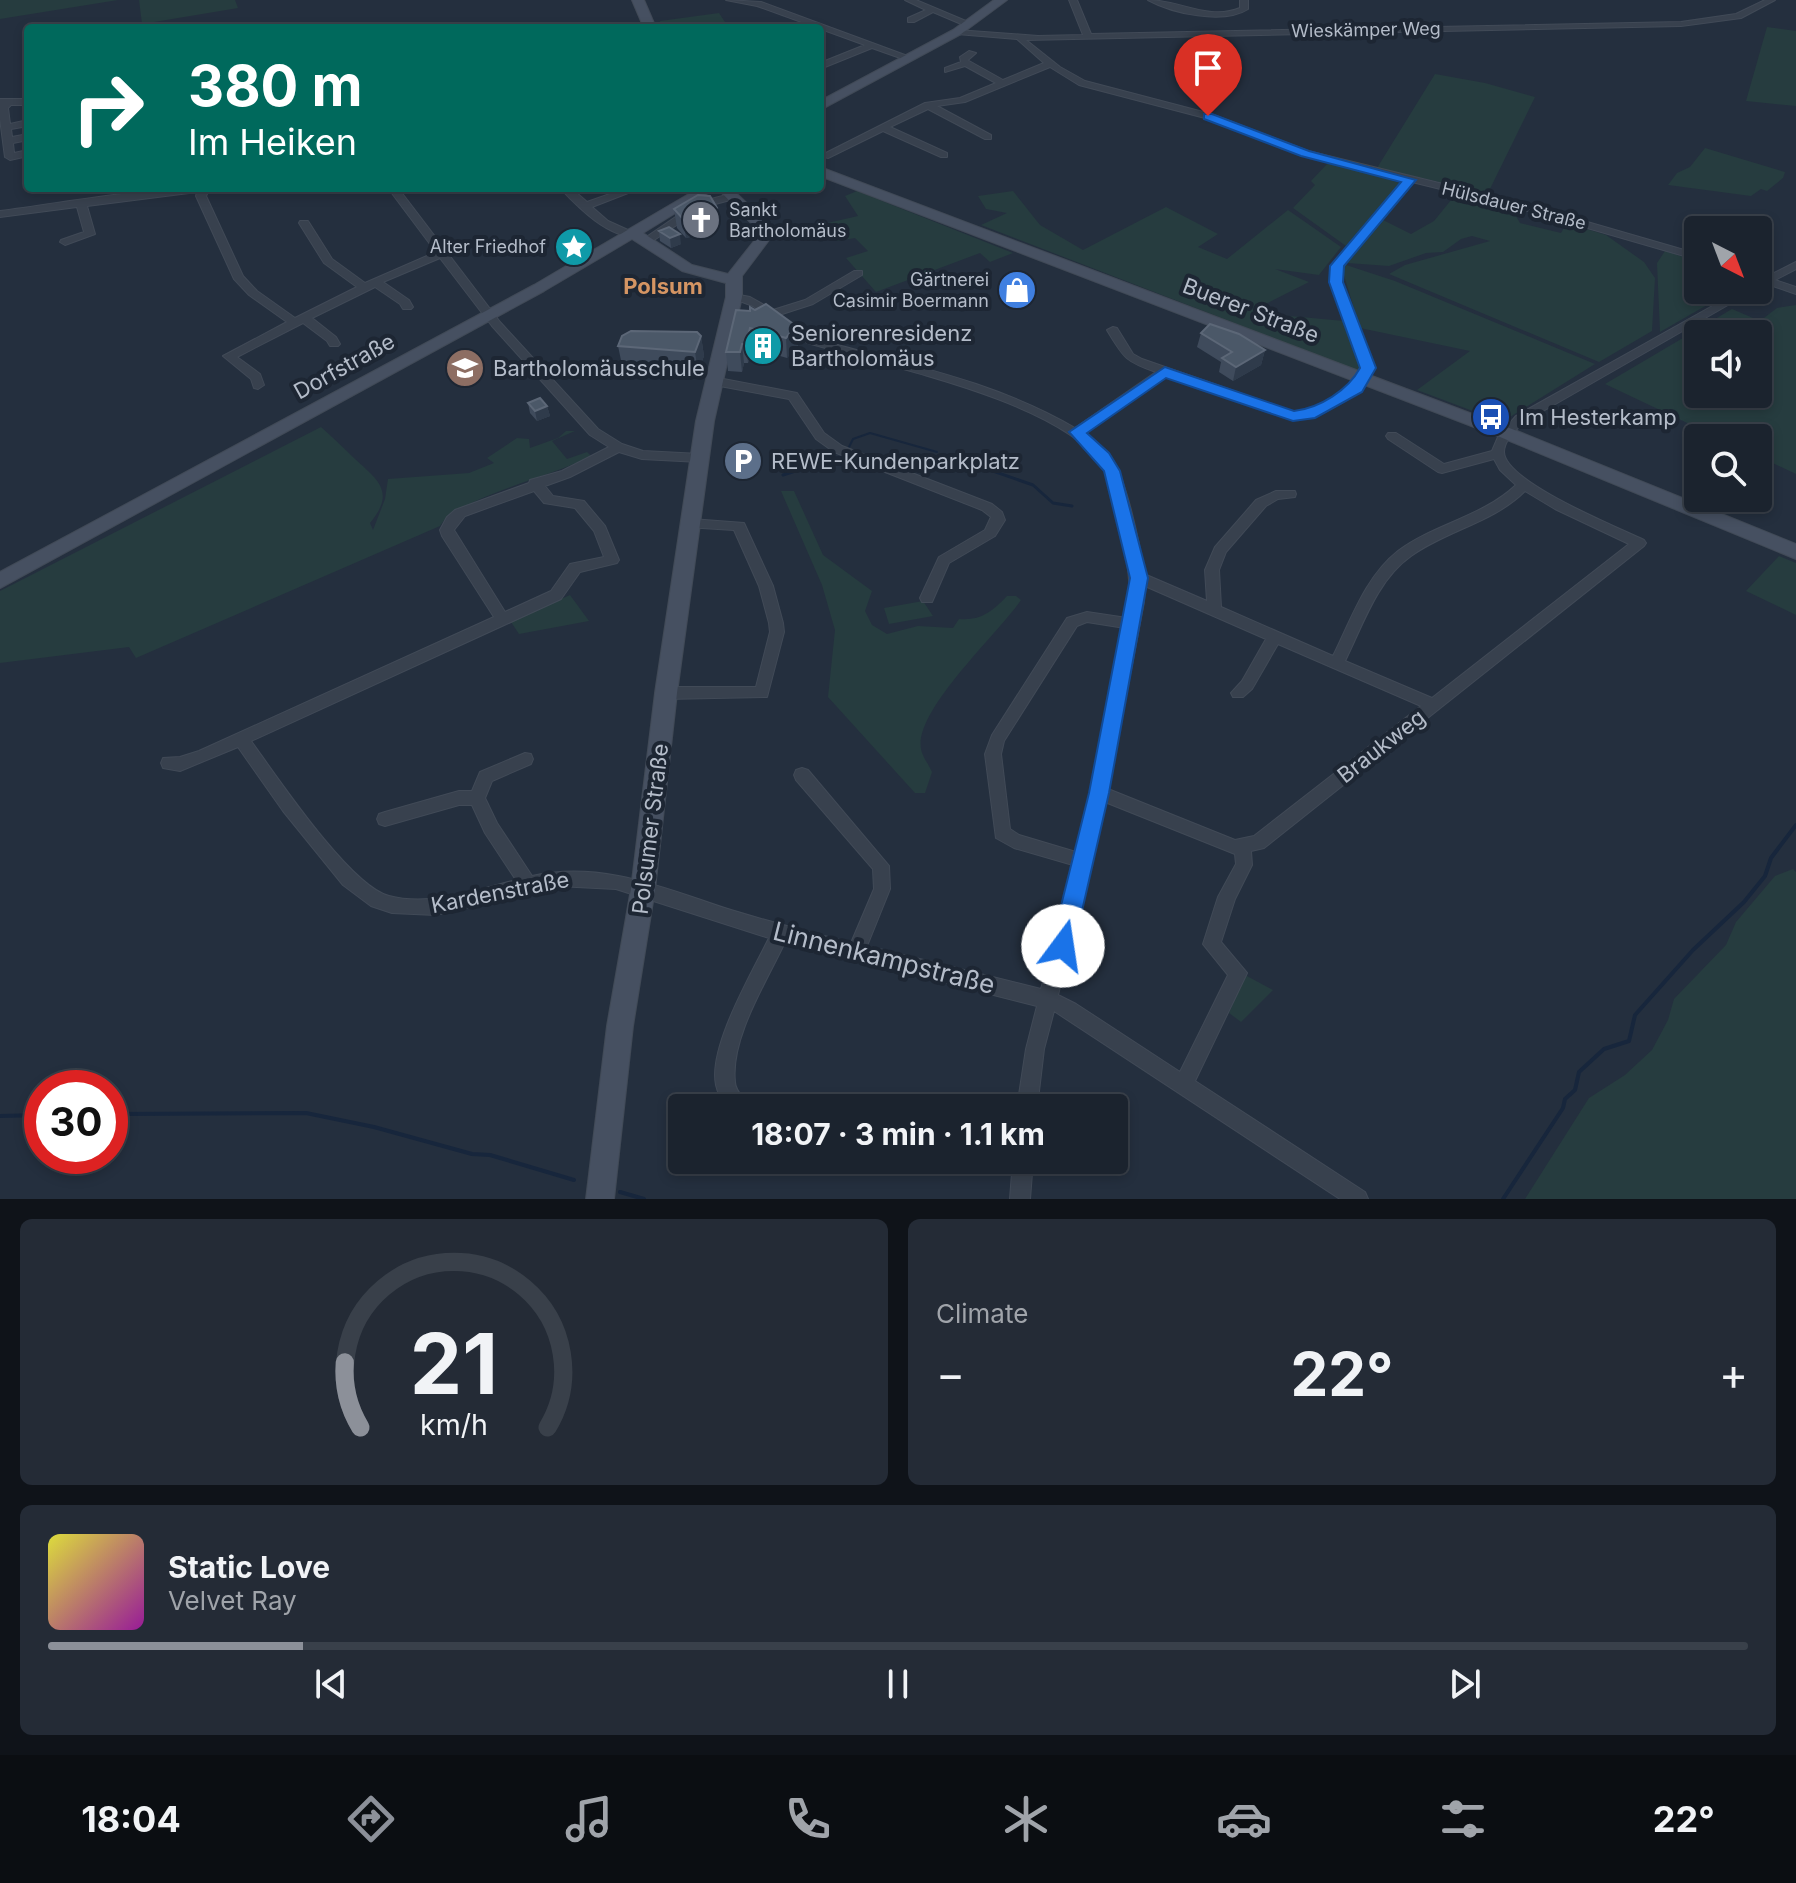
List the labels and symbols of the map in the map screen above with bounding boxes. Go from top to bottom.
street label: Wieskämper Weg [1291,18,1441,41]
pin [1174,34,1242,116]
street label: Hülsdauer Straße [1440,177,1588,234]
church icon: Sankt Bartholomäus [680,199,722,241]
place label: Sankt Bartholomäus [729,199,846,241]
north arrow [1684,216,1772,304]
place icon: Alter Friedhof [553,226,595,268]
place label: Alter Friedhof [430,236,546,257]
place label: Gärtnerei Casimir Boermann [833,269,989,311]
shop icon: Gärtnerei Casimir Boermann [996,269,1038,311]
street label: Buerer Straße [1179,272,1323,348]
district label: Polsum [623,273,703,299]
place label: Seniorenresidenz Bartholomäus [791,320,972,371]
building icon: Seniorenresidenz Bartholomäus [742,325,784,367]
street label: Dorfstraße [289,328,399,404]
school or university icon: Bartholomäusschule [444,347,486,389]
place label: Bartholomäusschule [493,355,705,381]
bus stop icon: Im Hesterkamp [1470,396,1512,438]
place label: Im Hesterkamp [1519,404,1677,430]
parking icon: REWE-Kundenparkplatz [722,440,764,482]
place label: REWE-Kundenparkplatz [771,448,1020,474]
street label: Braukweg [1332,704,1430,788]
street label: Polsumer Straße [627,742,673,916]
street label: Kardenstraße [429,866,571,918]
position arrow [1021,904,1105,988]
street label: Linnenkampstraße [770,915,998,1000]
speed limit sign: 30 [24,1070,128,1174]

